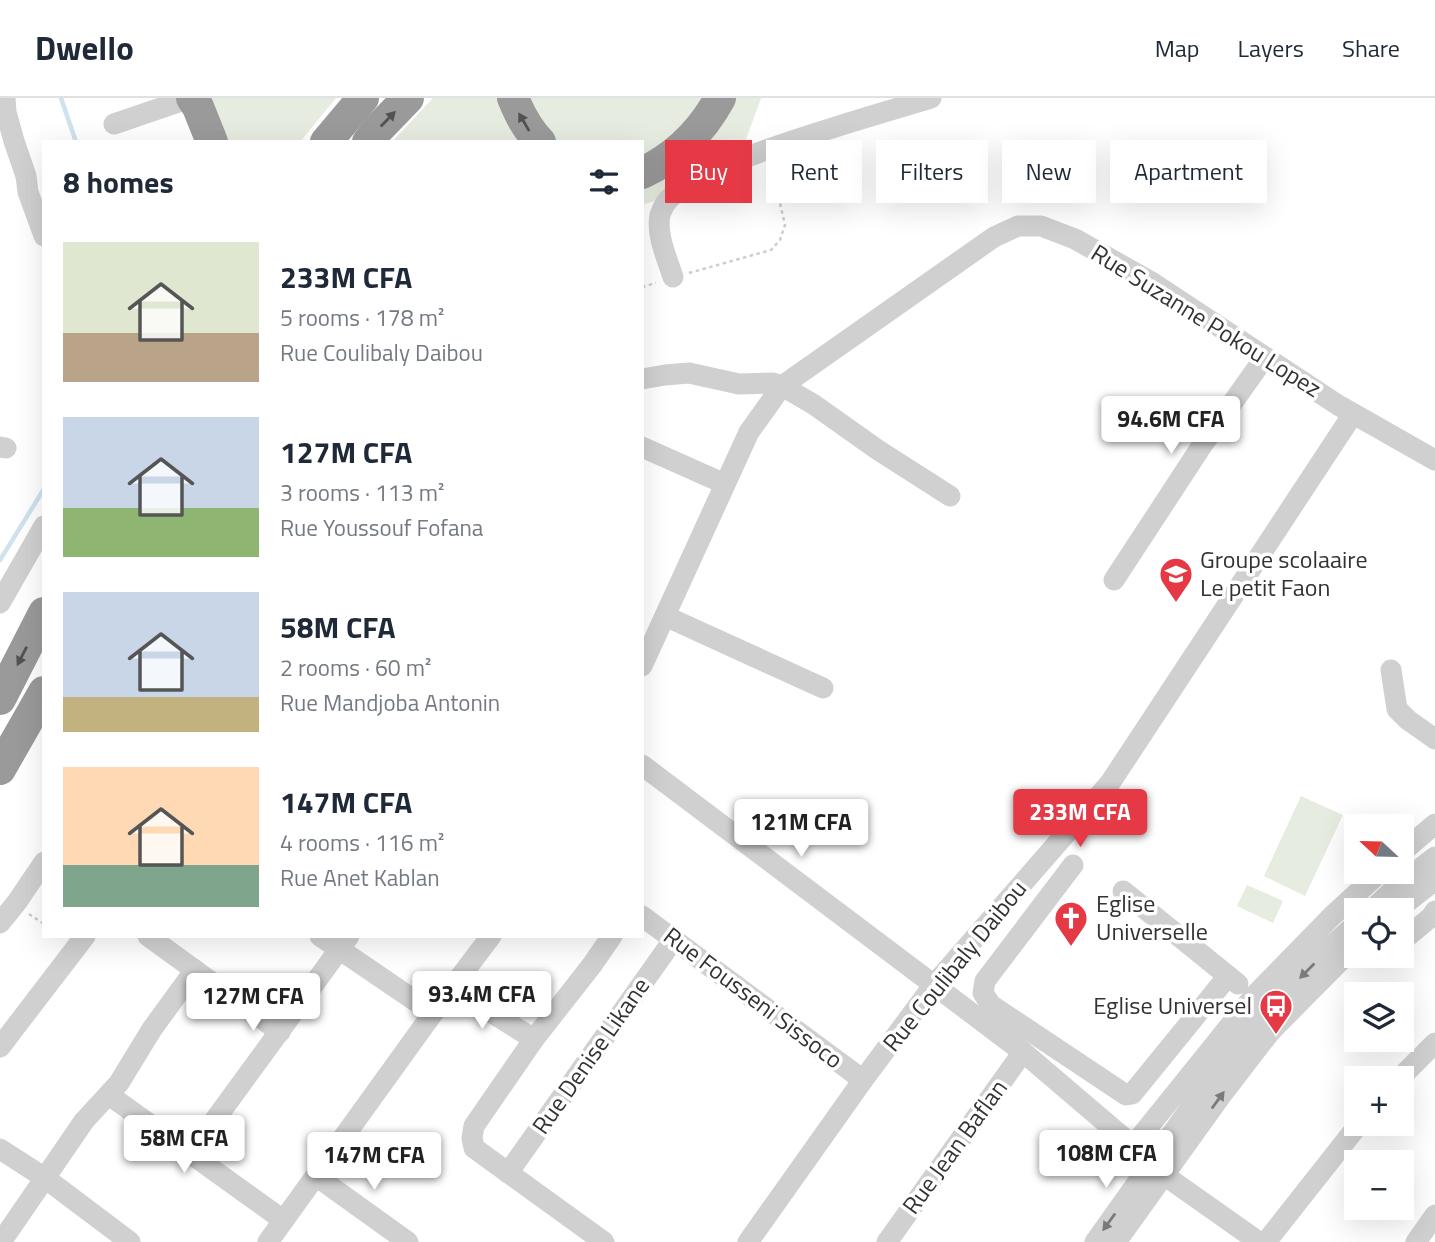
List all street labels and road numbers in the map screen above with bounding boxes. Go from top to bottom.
street label: Rue Suzanne Pokou Lopez [1085,235,1329,406]
street label: Rue Coulibaly Daibou [874,872,1035,1059]
street label: Rue Fousseni Sissoco [656,918,851,1077]
street label: Rue Denise Likane [523,970,658,1141]
street label: Rue Jean Baflan [893,1071,1016,1221]

